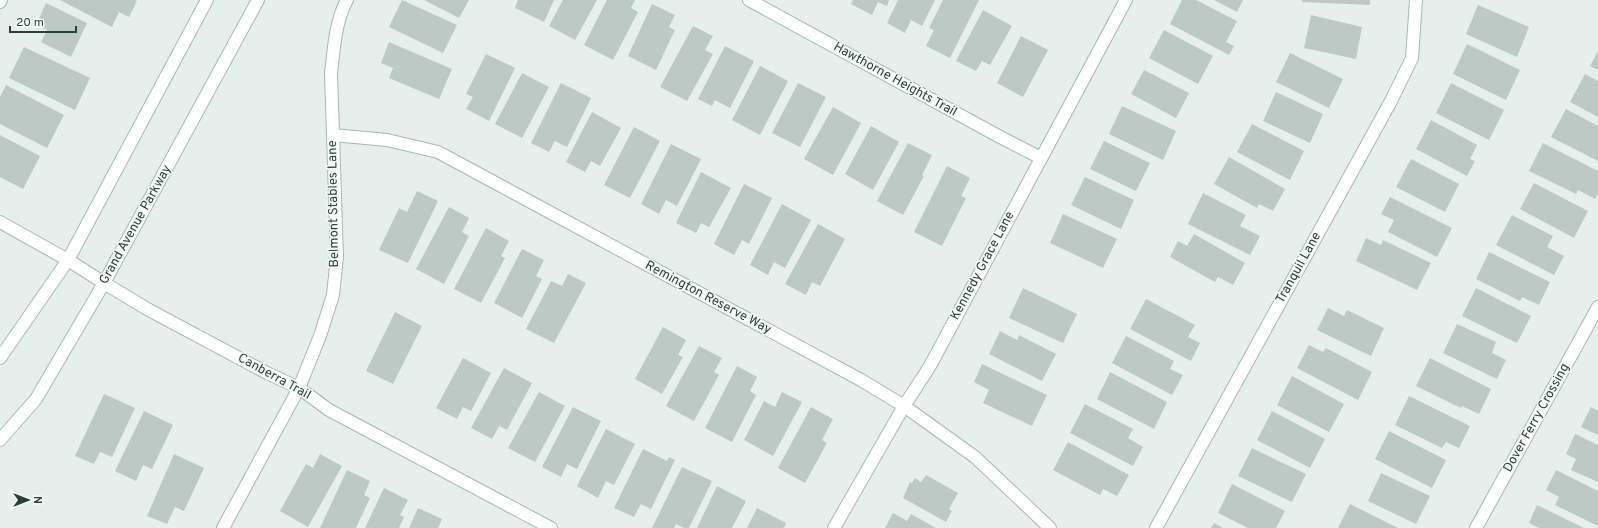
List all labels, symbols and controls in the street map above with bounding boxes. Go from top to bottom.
scale bar [10,8,76,34]
text: 20 m [16,15,44,31]
street label: Hawthorne Heights Trail [830,39,960,121]
street label: Belmont Stables Lane [325,140,343,268]
street label: Grand Avenue Parkway [96,162,176,288]
street label: Kennedy Grace Lane [948,209,1018,323]
street label: Tranquil Lane [1273,230,1325,306]
street label: Remington Reserve Way [642,258,774,338]
street label: Canberra Trail [235,350,313,404]
street label: Dover Ferry Crossing [1500,361,1574,475]
north arrow [8,480,48,520]
text: N [30,496,44,504]

